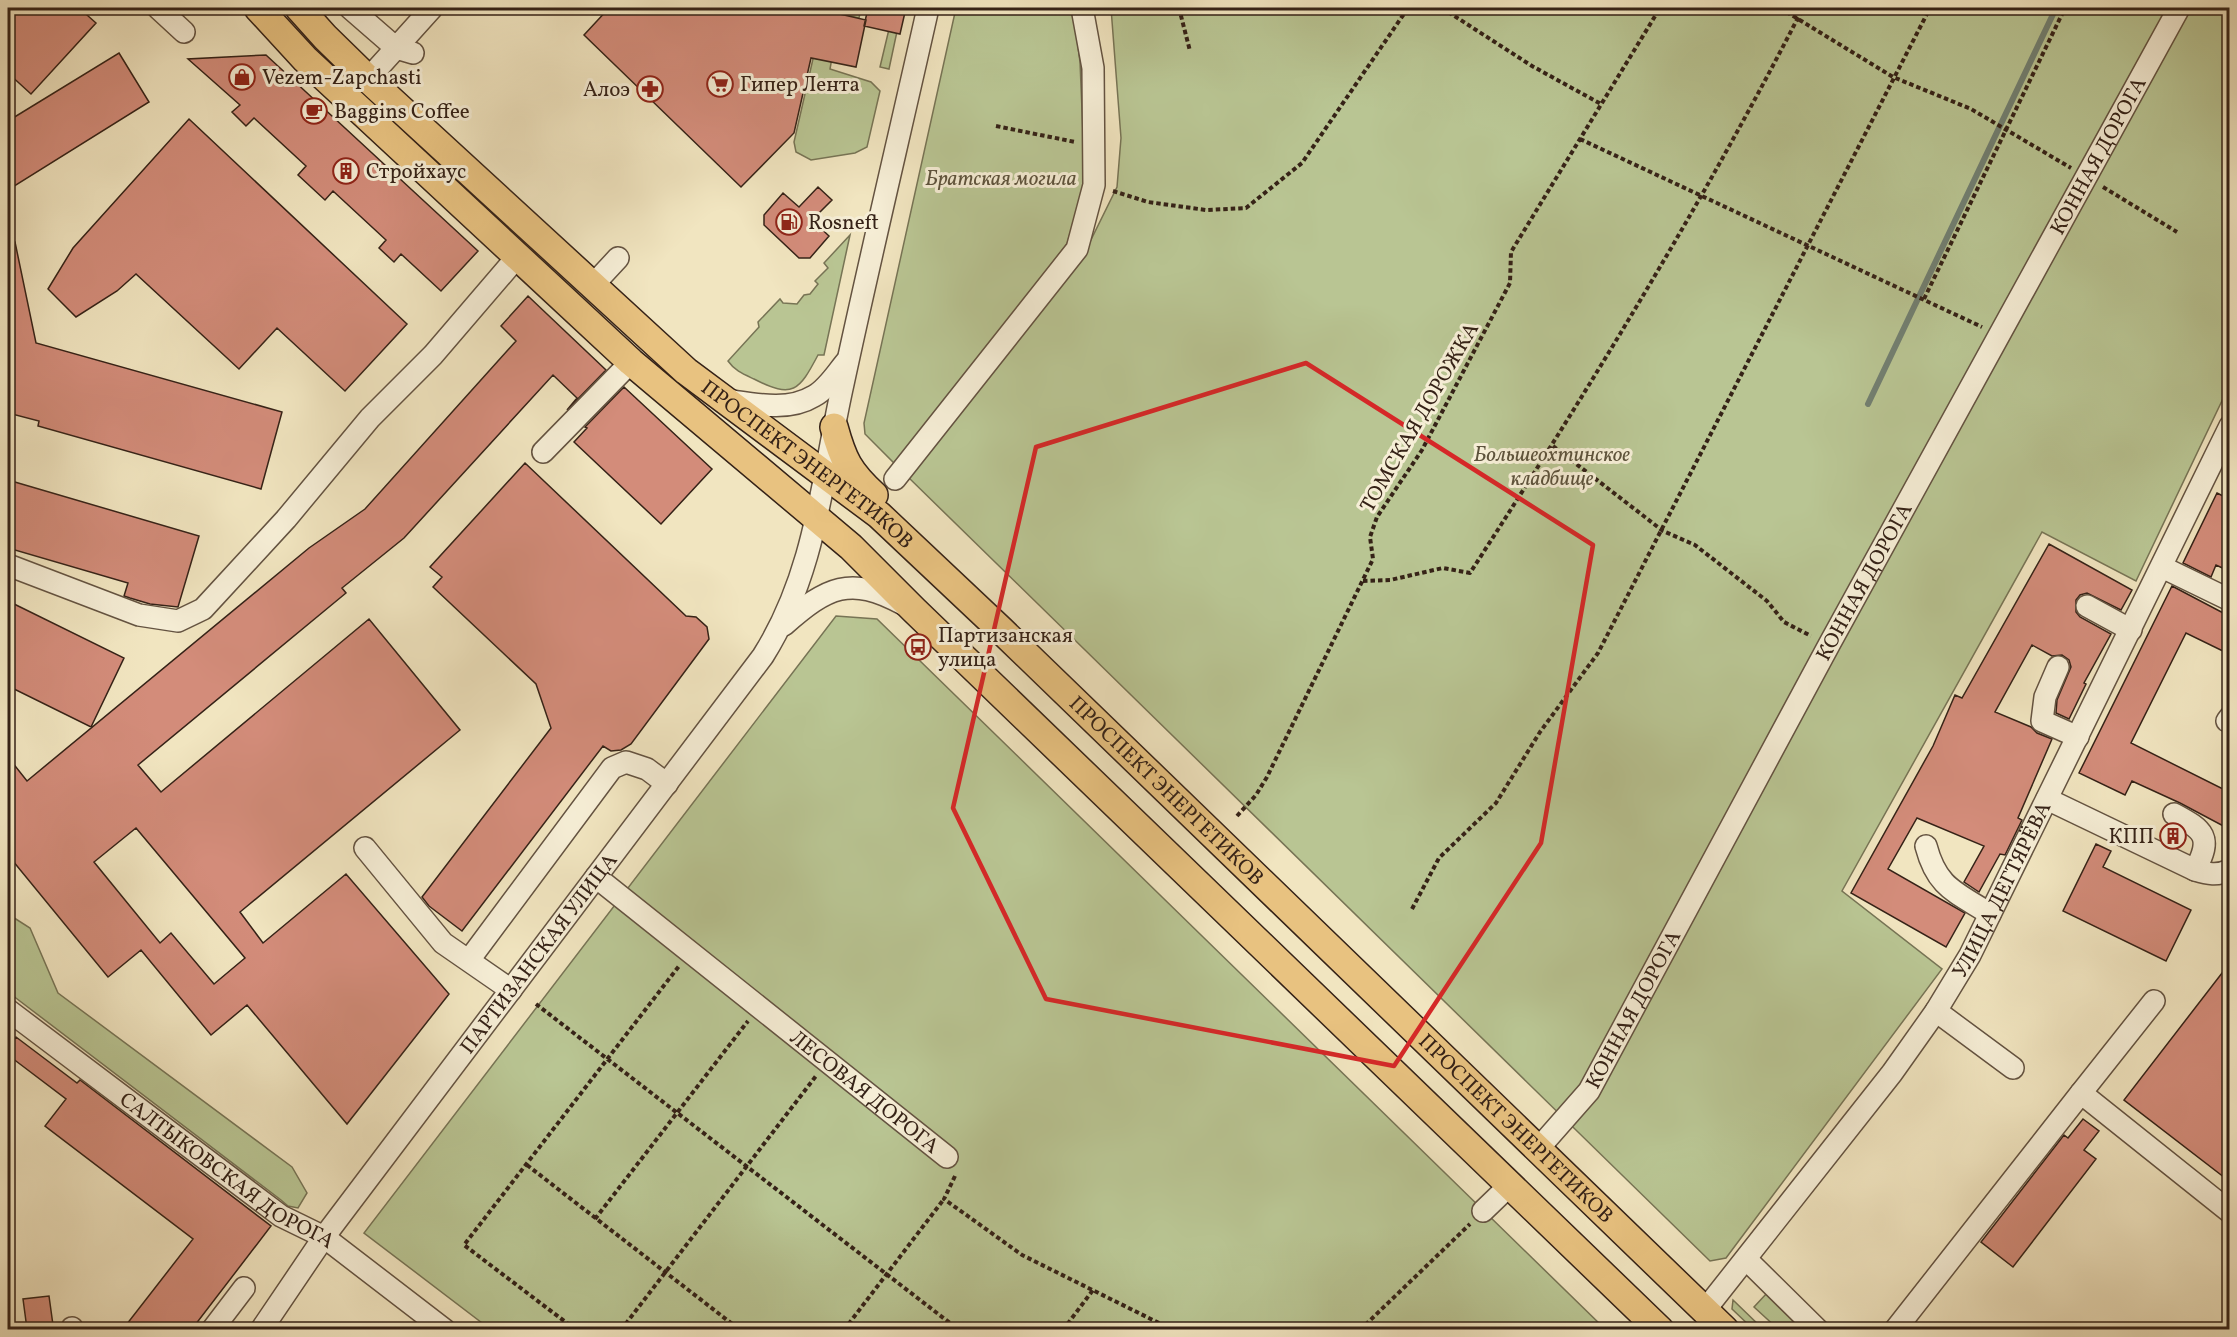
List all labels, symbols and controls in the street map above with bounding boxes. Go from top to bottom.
shop icon: Vezem-Zapchasti [227,62,257,92]
place label: Vezem-Zapchasti [262,64,422,93]
supermarket icon: Гипер Лента [705,69,735,99]
place label: Гипер Лента [740,71,860,100]
street label: КОННАЯ ДОРОГА [2044,72,2154,241]
pharmacy icon: Алоэ [635,74,665,104]
place label: Алоэ [583,76,630,105]
cafe icon: Baggins Coffee [299,96,329,126]
place label: Baggins Coffee [334,98,470,127]
building icon: Стройхаус [331,156,361,186]
place label: Стройхаус [366,158,466,187]
park label: Братская могила [925,165,1077,194]
fuel station icon: Rosneft [774,207,804,237]
place label: Rosneft [808,209,879,238]
street label: ТОМСКАЯ ДОРОЖКА [1354,317,1487,518]
street label: ПРОСПЕКТ ЭНЕРГЕТИКОВ [694,374,919,556]
park label: Большеохтинское кладбище [1474,441,1630,494]
street label: КОННАЯ ДОРОГА [1810,498,1920,667]
place label: Партизанская улица [938,622,1073,675]
bus stop icon: Партизанская улица [903,632,933,662]
street label: ПРОСПЕКТ ЭНЕРГЕТИКОВ [1062,690,1270,893]
street label: УЛИЦА ДЕГТЯРЁВА [1946,797,2059,984]
building icon: КПП [2158,821,2188,851]
place label: КПП [2109,823,2154,852]
street label: ПАРТИЗАНСКАЯ УЛИЦА [454,847,625,1061]
street label: КОННАЯ ДОРОГА [1580,925,1689,1095]
street label: ЛЕСОВАЯ ДОРОГА [783,1024,945,1161]
street label: ПРОСПЕКТ ЭНЕРГЕТИКОВ [1411,1028,1619,1231]
street label: САЛТЫКОВСКАЯ ДОРОГА [113,1086,341,1256]

